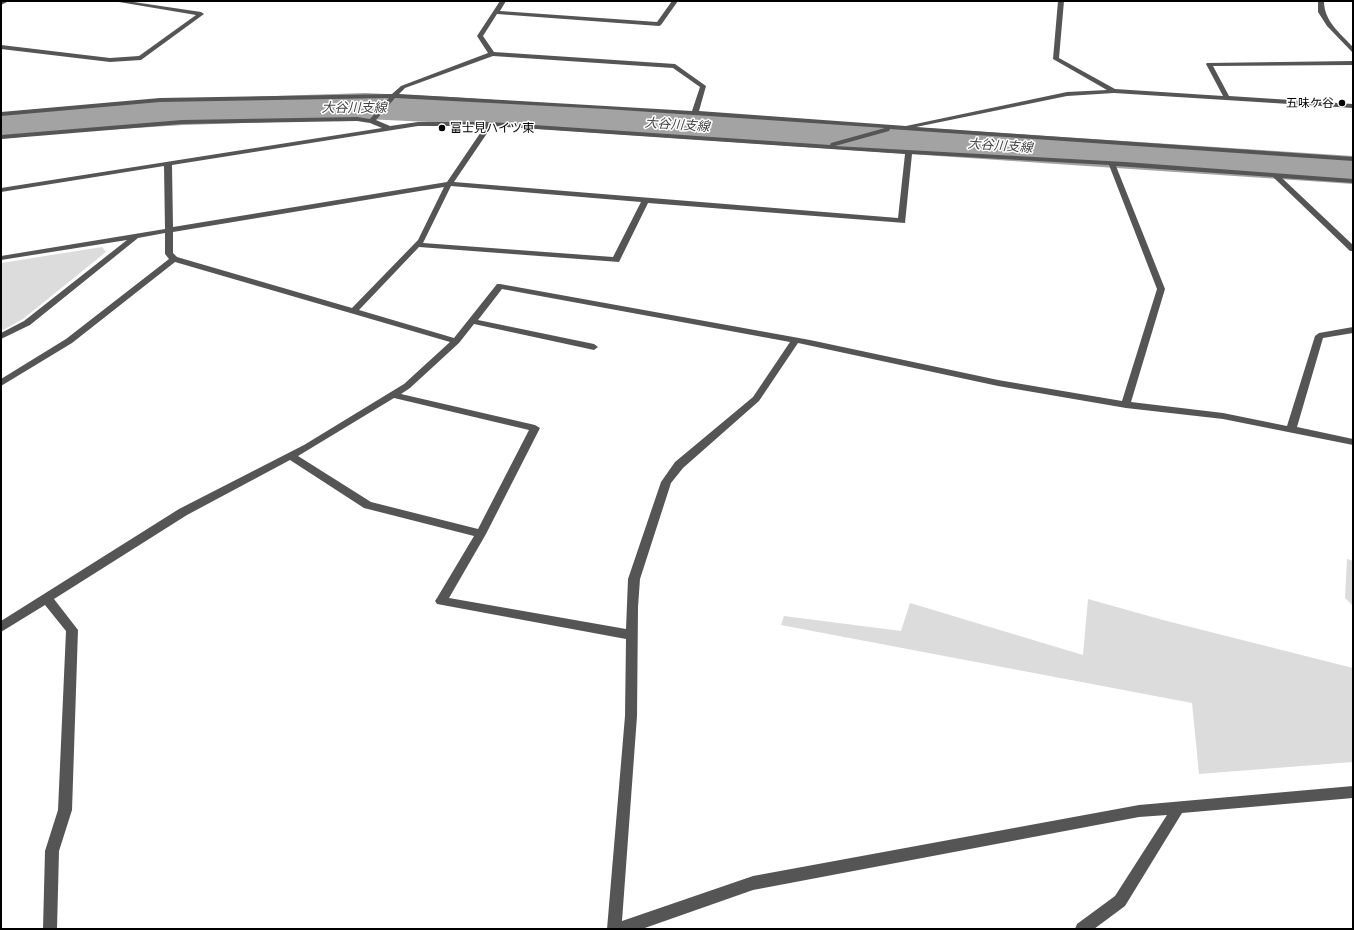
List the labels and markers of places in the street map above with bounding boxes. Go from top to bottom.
place label: 五味ケ谷 [1286,96,1334,110]
marker: 五味ケ谷 [1337,98,1347,108]
place label: 富士見ハイツ東 [450,121,534,135]
marker: 富士見ハイツ東 [437,123,447,133]

